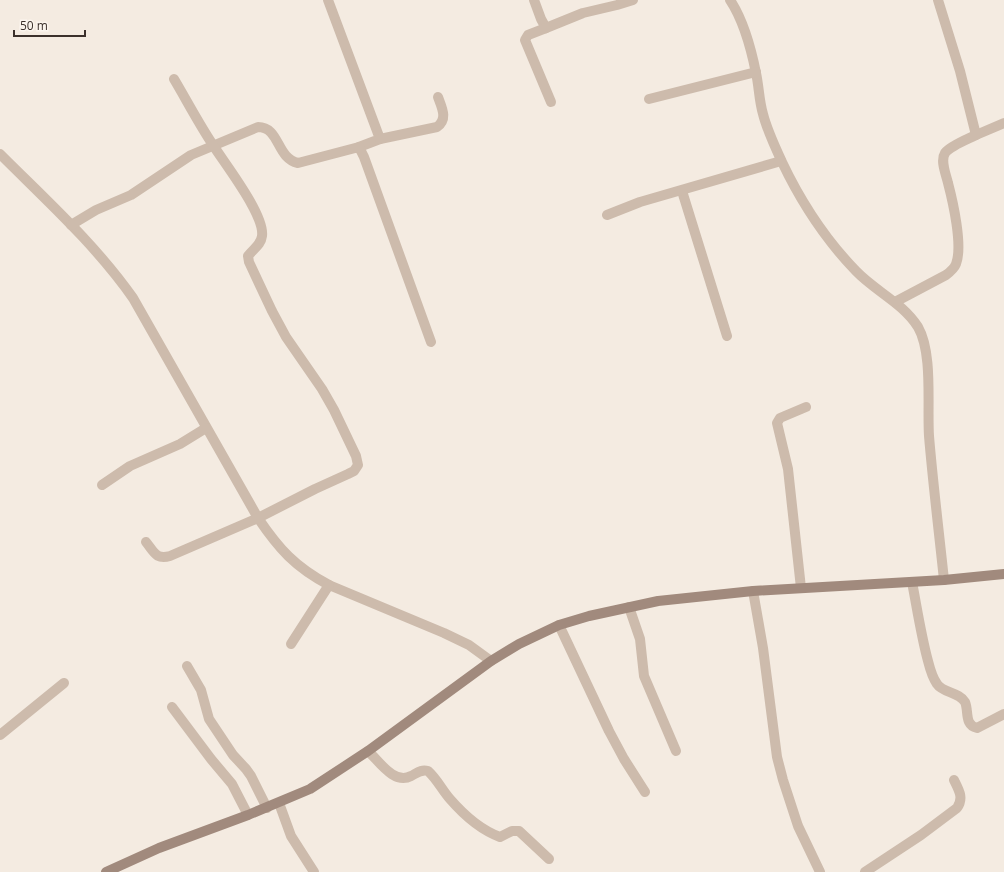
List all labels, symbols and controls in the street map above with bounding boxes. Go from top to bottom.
scale bar [14,12,85,38]
text: 50 m [20,17,48,34]

